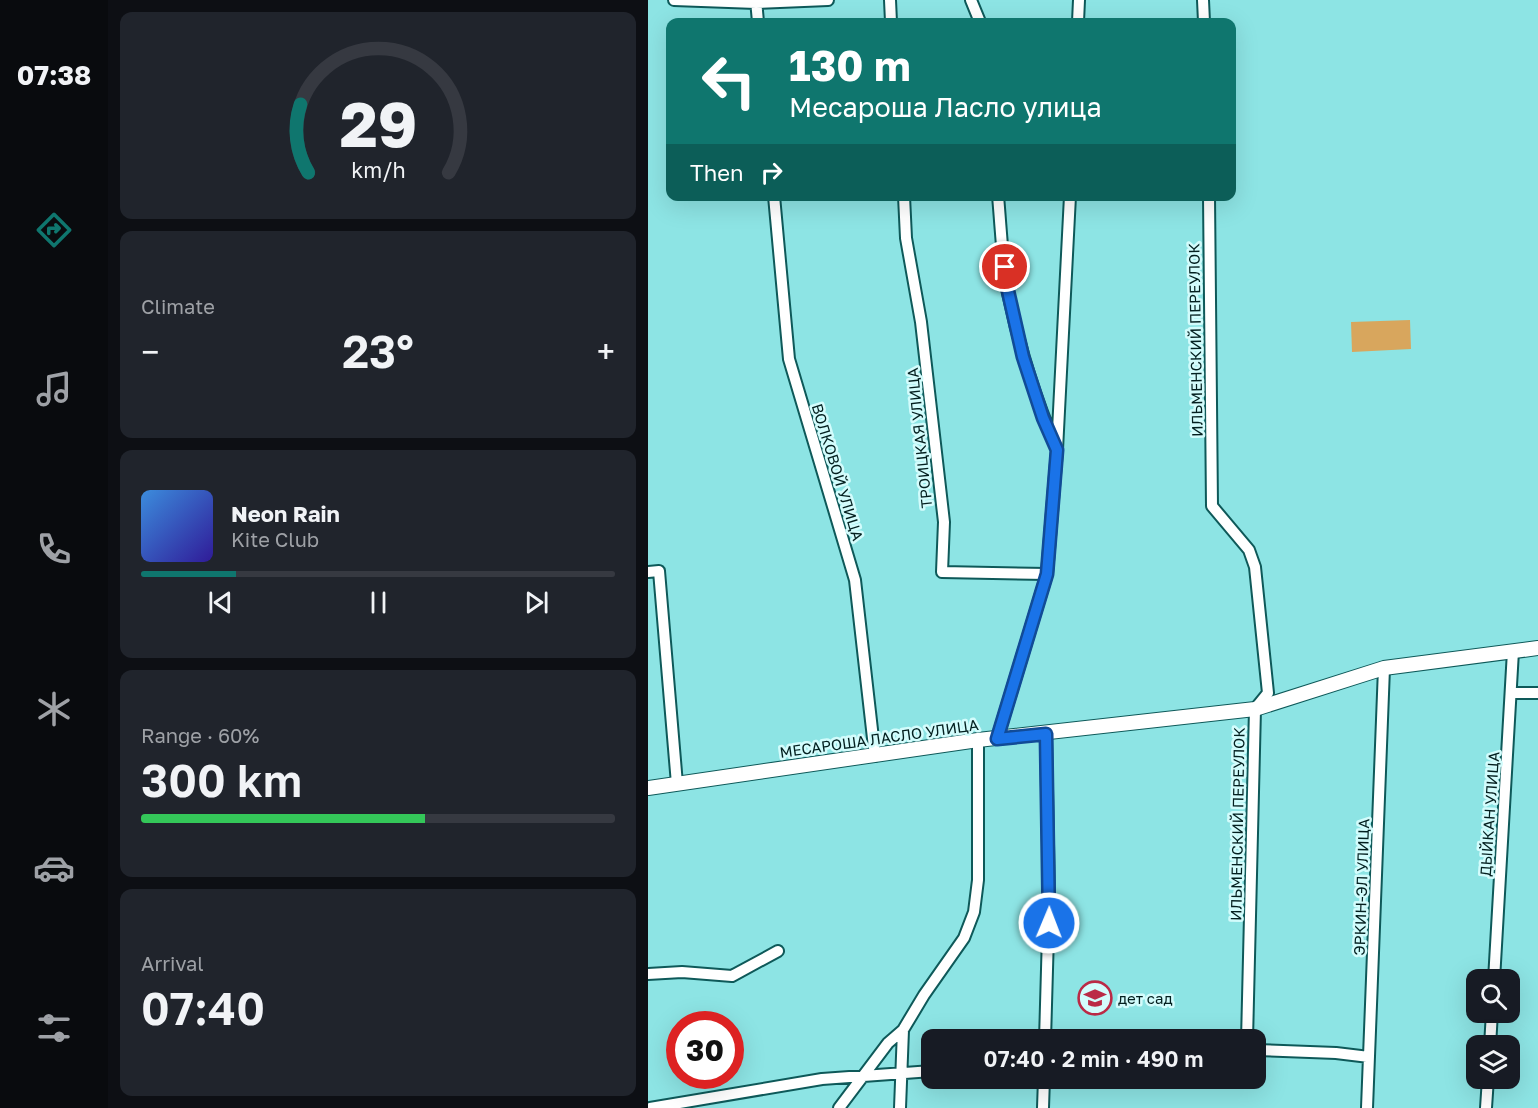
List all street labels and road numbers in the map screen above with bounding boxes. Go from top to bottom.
street label: ИЛЬМЕНСКИЙ ПЕРЕУЛОК [1184,243,1206,437]
street label: ТРОИЦКАЯ УЛИЦА [903,367,935,509]
street label: ВОЛКОВОЙ УЛИЦА [809,401,867,543]
street label: МЕСАРОША ЛАСЛО УЛИЦА [778,715,980,761]
street label: ИЛЬМЕНСКИЙ ПЕРЕУЛОК [1226,727,1248,921]
street label: ДЫЙКАН УЛИЦА [1476,751,1502,877]
street label: ЭРКИН-ЭЛ УЛИЦА [1350,818,1372,956]

